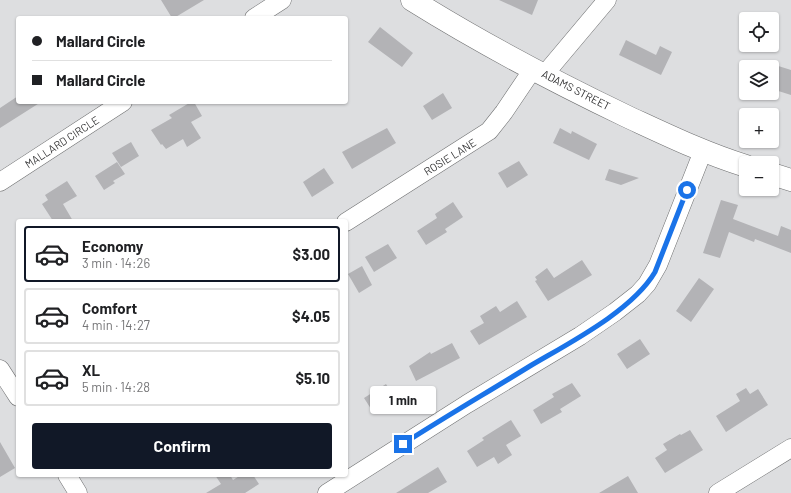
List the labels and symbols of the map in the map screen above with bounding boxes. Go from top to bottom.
street label: ADAMS STREET [540,67,613,112]
street label: MALLARD CIRCLE [22,113,102,170]
street label: ROSIE LANE [421,135,478,178]
route start [678,181,696,199]
callout: 1 min [370,386,436,414]
route end [394,435,412,453]

